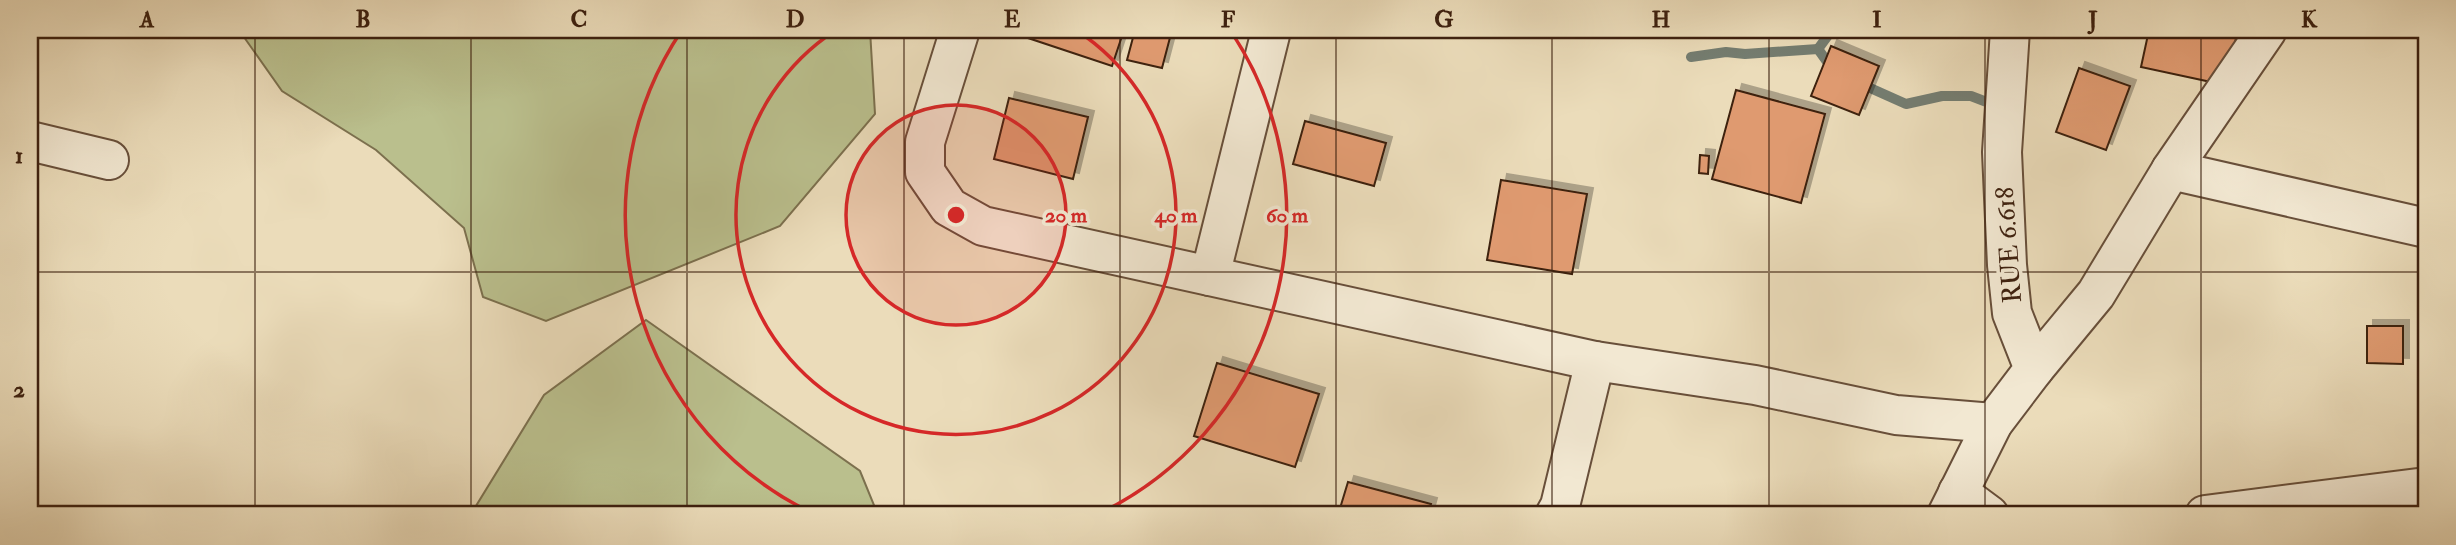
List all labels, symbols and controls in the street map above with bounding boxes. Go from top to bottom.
text: A [139,5,155,34]
text: B [355,5,371,34]
text: C [571,5,587,34]
text: D [786,5,804,34]
text: E [1004,5,1021,34]
text: F [1221,5,1236,34]
text: G [1434,5,1454,34]
text: H [1652,5,1671,34]
text: I [1872,5,1882,34]
text: J [2087,5,2098,35]
text: K [2301,5,2318,34]
text: 1 [15,141,23,170]
street label: RUE 6.618 [1989,186,2029,304]
text: 20 m [1045,202,1088,229]
text: 40 m [1154,202,1198,229]
text: 60 m [1266,202,1309,229]
centre of rings [944,203,968,227]
text: 2 [13,375,25,404]

